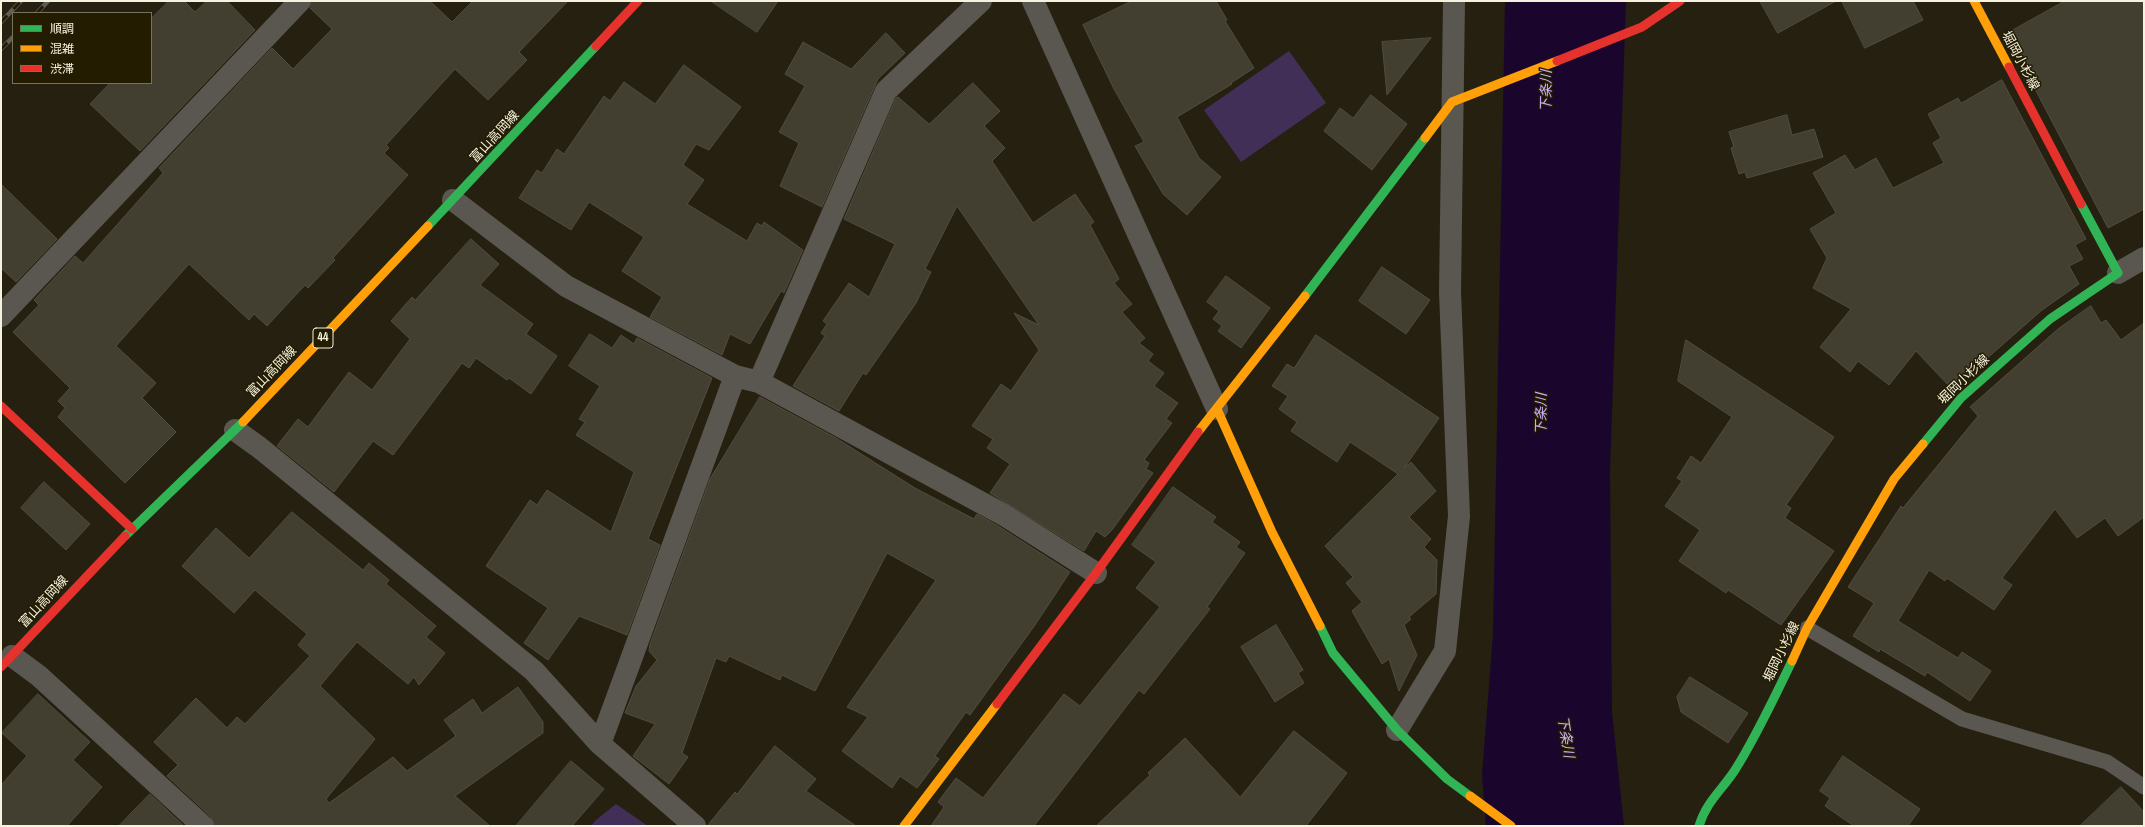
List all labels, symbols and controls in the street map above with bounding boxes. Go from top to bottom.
legend [12,12,152,84]
text: 順調 [50,21,74,37]
street label: 堀岡小杉線 [1998,29,2042,93]
text: 混雑 [50,41,74,57]
text: 渋滞 [50,61,74,77]
water label: 下条川 [1538,70,1556,112]
street label: 富山高岡線 [467,108,523,166]
road number: 44 [313,328,333,348]
street label: 富山高岡線 [244,343,300,401]
street label: 堀岡小杉線 [1935,352,1993,408]
water label: 下条川 [1533,393,1551,435]
street label: 富山高岡線 [16,573,72,631]
street label: 堀岡小杉線 [1761,619,1803,685]
water label: 下条川 [1553,715,1577,759]

